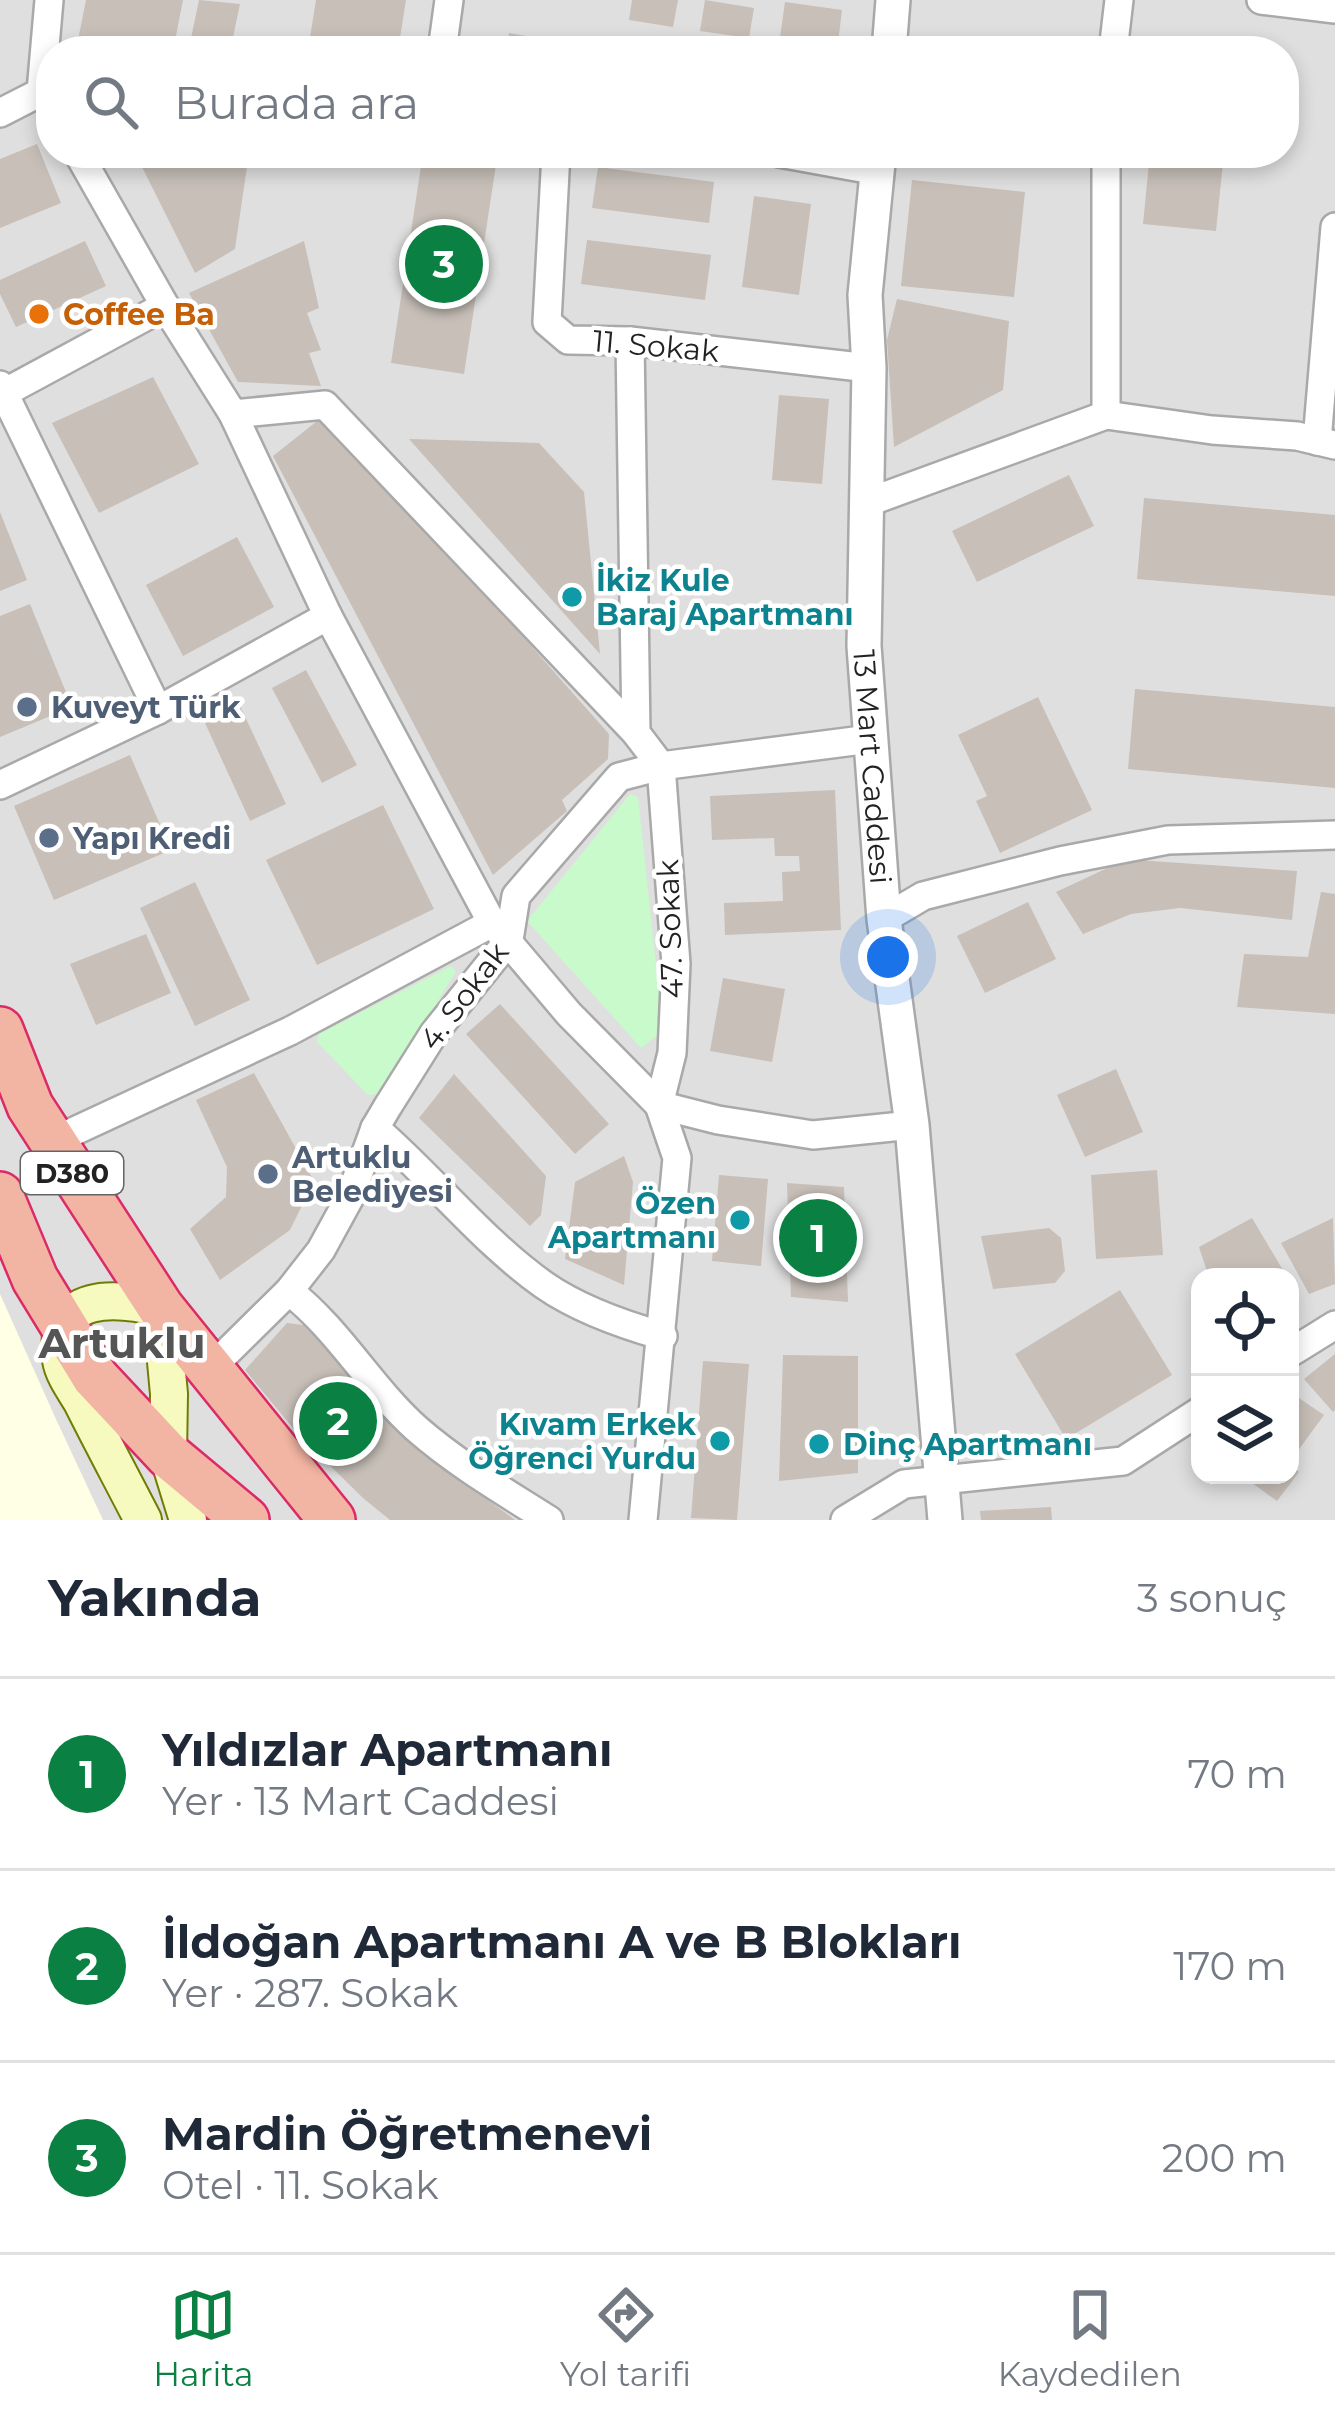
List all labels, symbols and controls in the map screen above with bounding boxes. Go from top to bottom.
search box [36,36,1299,168]
icon: search [78,69,144,135]
text: Burada ara [174,75,419,130]
pin: 3 [405,219,483,309]
place label: Coffee Ba [63,296,215,333]
marker: Coffee Ba [26,301,52,327]
street label: 11. Sokak [591,322,721,370]
place label: İkiz Kule Baraj Apartmanı [596,562,854,633]
marker: İkiz Kule Baraj Apartmanı [559,584,585,610]
street label: 13 Mart Caddesi [846,648,900,885]
place label: Kuveyt Türk [51,689,241,726]
marker: Kuveyt Türk [14,694,40,720]
place label: Yapı Kredi [72,820,231,857]
marker: Yapı Kredi [36,825,62,851]
street label: 47. Sokak [649,859,691,999]
your location [858,927,918,987]
street label: 4. Sokak [412,935,516,1057]
place label: Artuklu Belediyesi [291,1139,453,1210]
road number: D380 [21,1152,123,1194]
marker: Artuklu Belediyesi [255,1161,281,1187]
place label: Özen Apartmanı [547,1185,716,1256]
pin: 1 [779,1193,857,1283]
marker: Özen Apartmanı [727,1207,753,1233]
map controls [1191,1268,1299,1484]
button: locate [1191,1268,1299,1376]
district label: Artuklu [37,1317,206,1369]
pin: 2 [299,1376,377,1466]
button: layers [1191,1376,1299,1484]
place label: Kıvam Erkek Öğrenci Yurdu [468,1406,696,1477]
place label: Dinç Apartmanı [843,1426,1092,1463]
marker: Kıvam Erkek Öğrenci Yurdu [707,1428,733,1454]
marker: Dinç Apartmanı [806,1431,832,1457]
text: Yakında [48,1567,261,1629]
text: 3 sonuç [1137,1574,1287,1622]
text: Yıldızlar Apartmanı [162,1722,613,1777]
text: 1 [79,1750,95,1798]
text: 70 m [1187,1750,1287,1798]
text: Yer · 13 Mart Caddesi [162,1777,559,1825]
text: İldoğan Apartmanı A ve B Blokları [162,1914,962,1969]
text: 2 [75,1942,99,1990]
text: 170 m [1173,1942,1287,1990]
text: Yer · 287. Sokak [162,1969,458,2017]
text: Mardin Öğretmenevi [162,2106,652,2161]
text: 3 [75,2134,99,2182]
text: 200 m [1162,2134,1287,2182]
text: Otel · 11. Sokak [162,2161,439,2209]
tab: Harita [153,2282,253,2394]
tab: Yol tarifi [560,2282,691,2394]
tab: Kaydedilen [998,2282,1182,2394]

